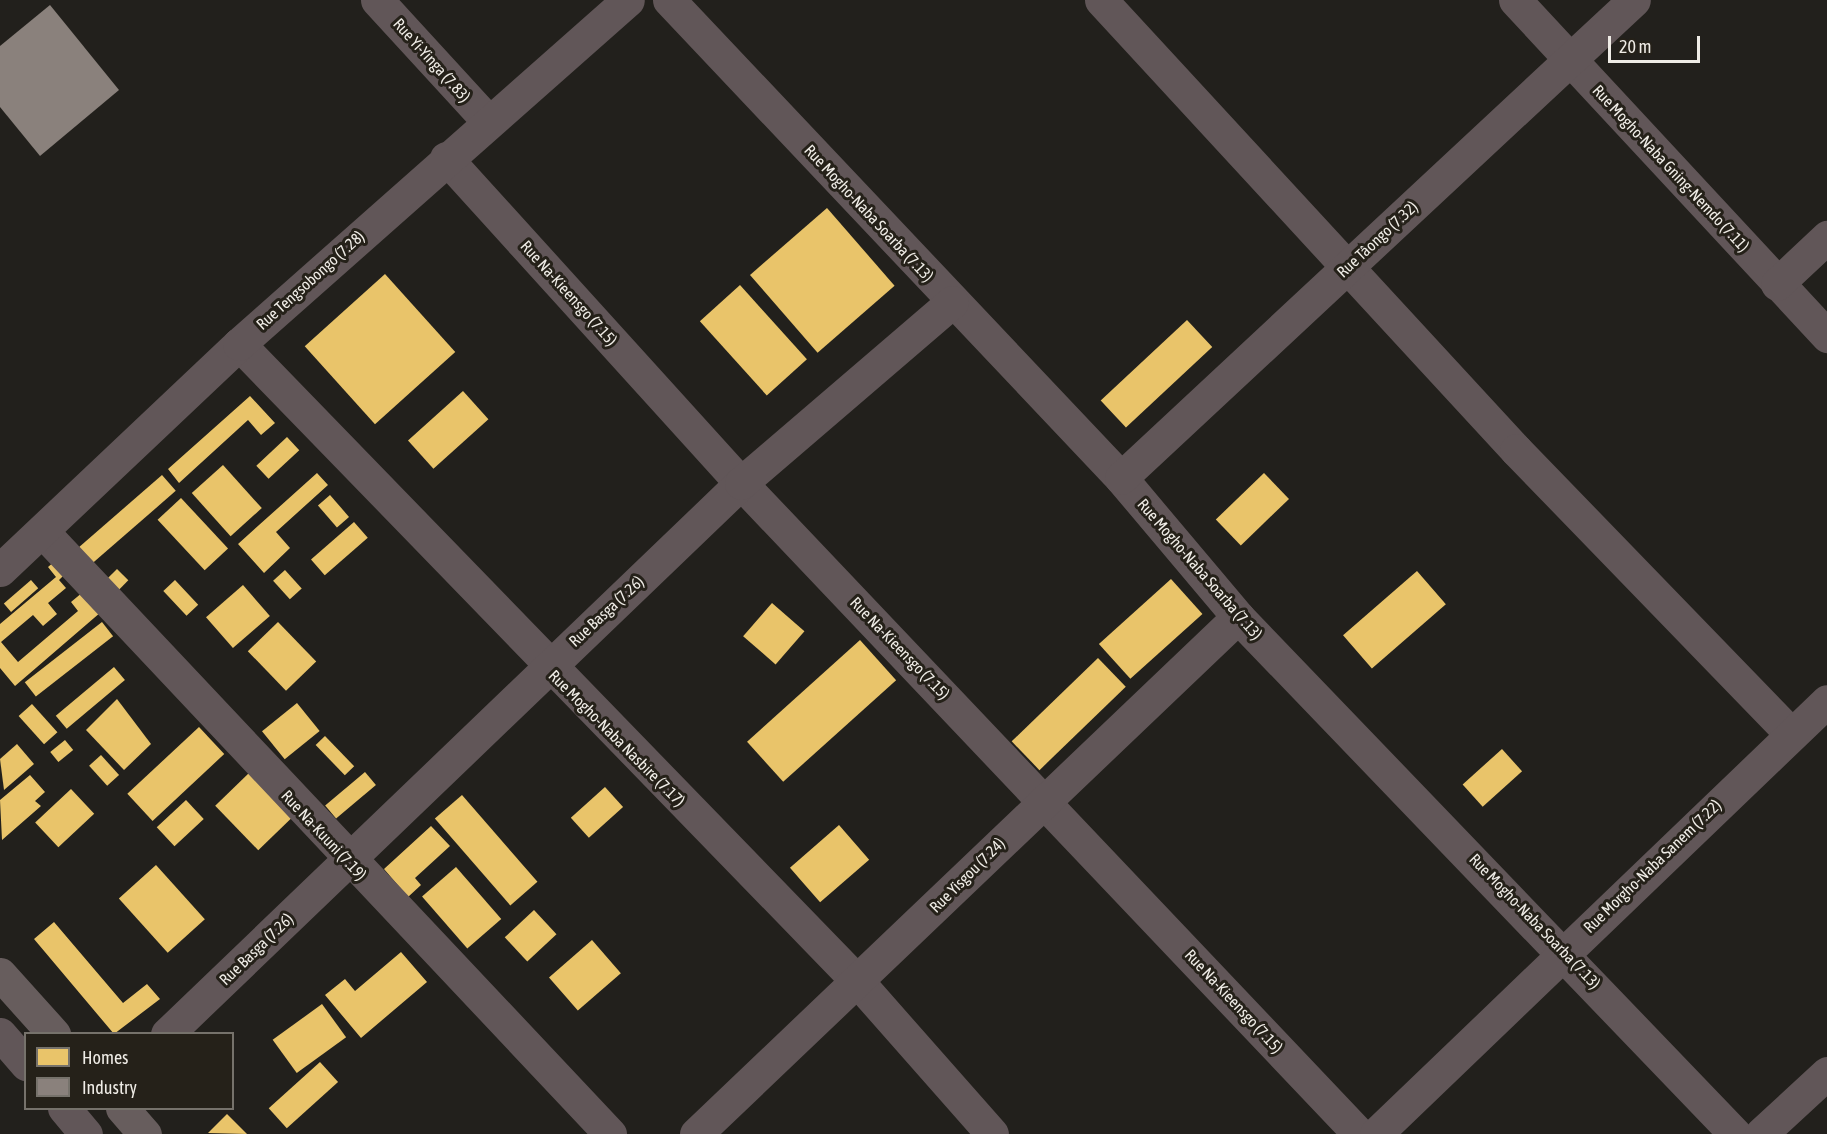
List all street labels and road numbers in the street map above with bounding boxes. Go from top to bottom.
street label: Rue Yi-Yinga (7.83) [389,14,475,106]
street label: Rue Mogho-Naba Gning-Nemdo (7.11) [1589,81,1753,255]
street label: Rue Mogho-Naba Soarba (7.13) [800,140,938,286]
street label: Rue Tâongo (7.32) [1333,197,1421,281]
street label: Rue Tengsobongo (7.28) [252,227,368,333]
street label: Rue Na-Kieensgo (7.15) [517,236,621,350]
street label: Rue Mogho-Naba Soarba (7.13) [1134,495,1266,643]
street label: Rue Basga (7.26) [565,572,647,650]
street label: Rue Na-Kieensgo (7.15) [846,593,954,703]
street label: Rue Mogho-Naba Nasbire (7.17) [545,666,689,810]
street label: Rue Na-Kuuni (7.19) [277,786,371,884]
street label: Rue Morgho-Naba Sanem (7.22) [1579,795,1725,937]
street label: Rue Yisgou (7.24) [925,833,1009,917]
street label: Rue Mogho-Naba Soarba (7.13) [1465,849,1605,993]
street label: Rue Basga (7.26) [215,909,297,989]
street label: Rue Na-Kieensgo (7.15) [1181,945,1287,1057]

